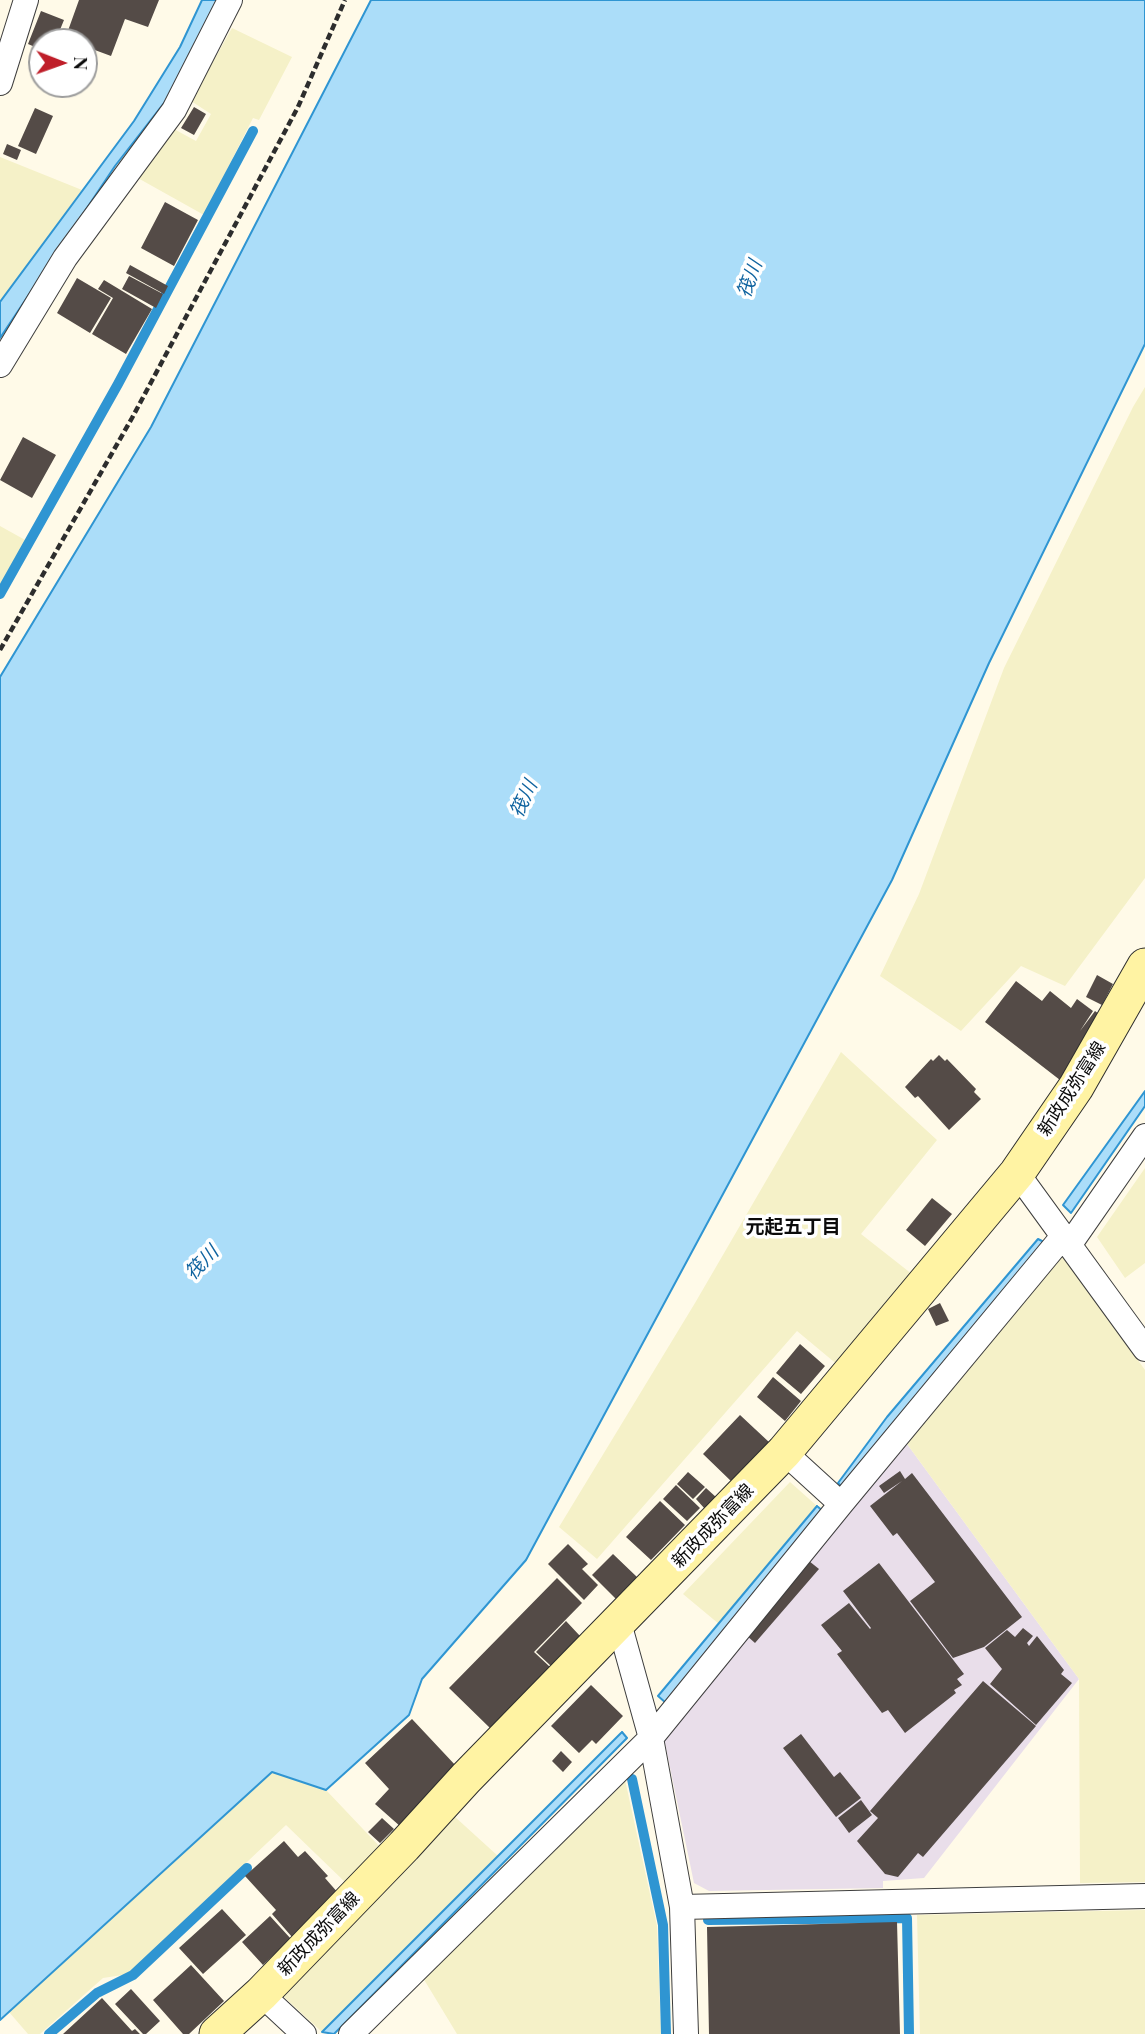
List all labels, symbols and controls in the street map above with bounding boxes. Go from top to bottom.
north arrow [28,28,98,98]
text: N [69,56,95,70]
water label: 筏川 [733,257,767,301]
water label: 筏川 [506,777,542,821]
street label: 新政成弥富線 [1034,1038,1110,1140]
district label: 元起五丁目 [746,1216,840,1238]
water label: 筏川 [181,1241,223,1285]
street label: 新政成弥富線 [668,1480,758,1572]
street label: 新政成弥富線 [274,1888,364,1980]

